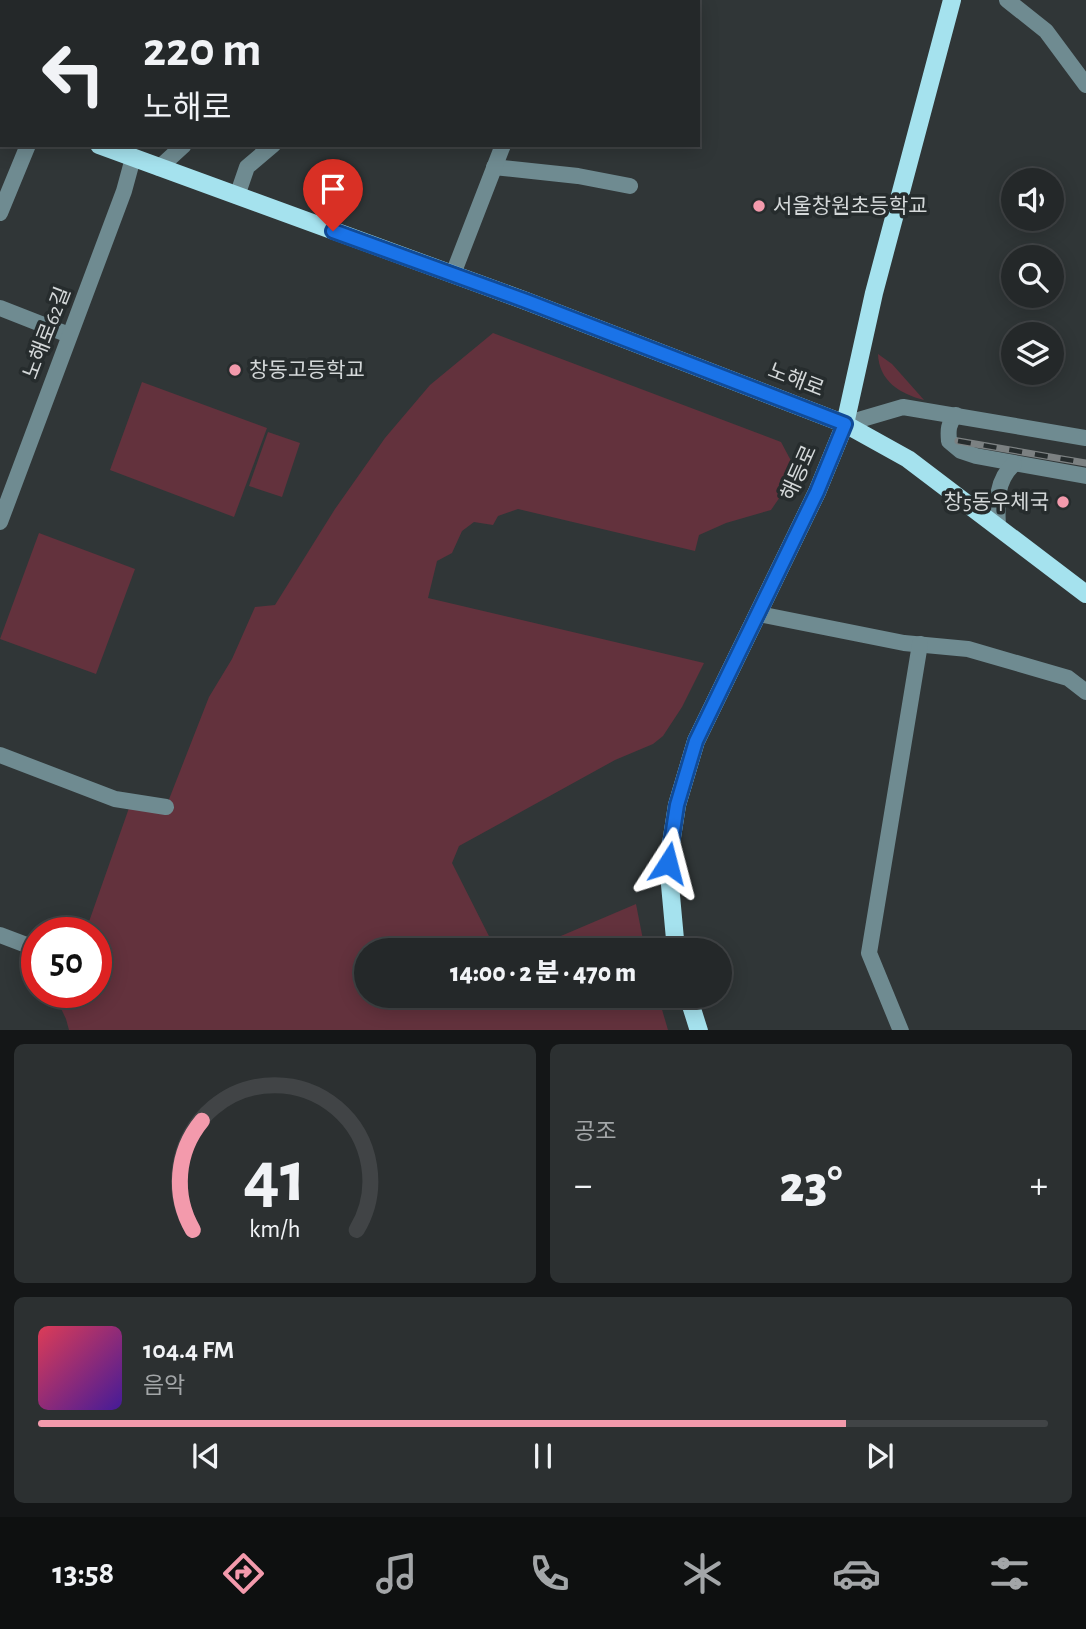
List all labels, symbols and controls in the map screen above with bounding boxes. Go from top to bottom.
text: 220 m [143,26,262,75]
icon: left [28,28,119,119]
text: 노해로 [143,92,231,124]
pin [303,159,363,231]
map controls [1001,168,1064,385]
button: sound [1001,168,1064,231]
icon: arrive [314,170,352,208]
place label: 서울창원초등학교 [773,195,928,217]
marker: 서울창원초등학교 [751,198,767,214]
button: search [1001,245,1064,308]
street label: 노해로62길 [19,284,74,382]
button: layers [1001,322,1064,385]
place label: 창동고등학교 [249,359,365,381]
street label: 노해로 [765,359,827,400]
marker: 창동고등학교 [227,362,243,378]
street label: 해등로 [777,442,820,504]
place label: 창5동우체국 [944,491,1049,513]
marker: 창5동우체국 [1055,494,1071,510]
position arrow [631,826,705,900]
speed limit sign: 50 [21,917,112,1008]
text: 14:00 · 2 분 · 470 m [450,960,636,986]
text: 공조 [574,1121,616,1144]
text: 41 [244,1142,306,1215]
text: 23° [780,1159,842,1211]
text: − [574,1167,592,1205]
text: + [1030,1167,1048,1205]
text: km/h [249,1216,301,1241]
text: 104.4 FM [143,1337,234,1363]
text: 음악 [143,1375,185,1398]
icon: previous [187,1437,225,1475]
icon: pause [524,1437,562,1475]
icon: next [861,1437,899,1475]
icon: directions [219,1549,268,1598]
icon: music [372,1549,421,1598]
icon: phone [525,1549,574,1598]
icon: climate [678,1549,727,1598]
icon: car [832,1549,881,1598]
icon: filters [985,1549,1034,1598]
text: 13:58 [52,1557,114,1589]

